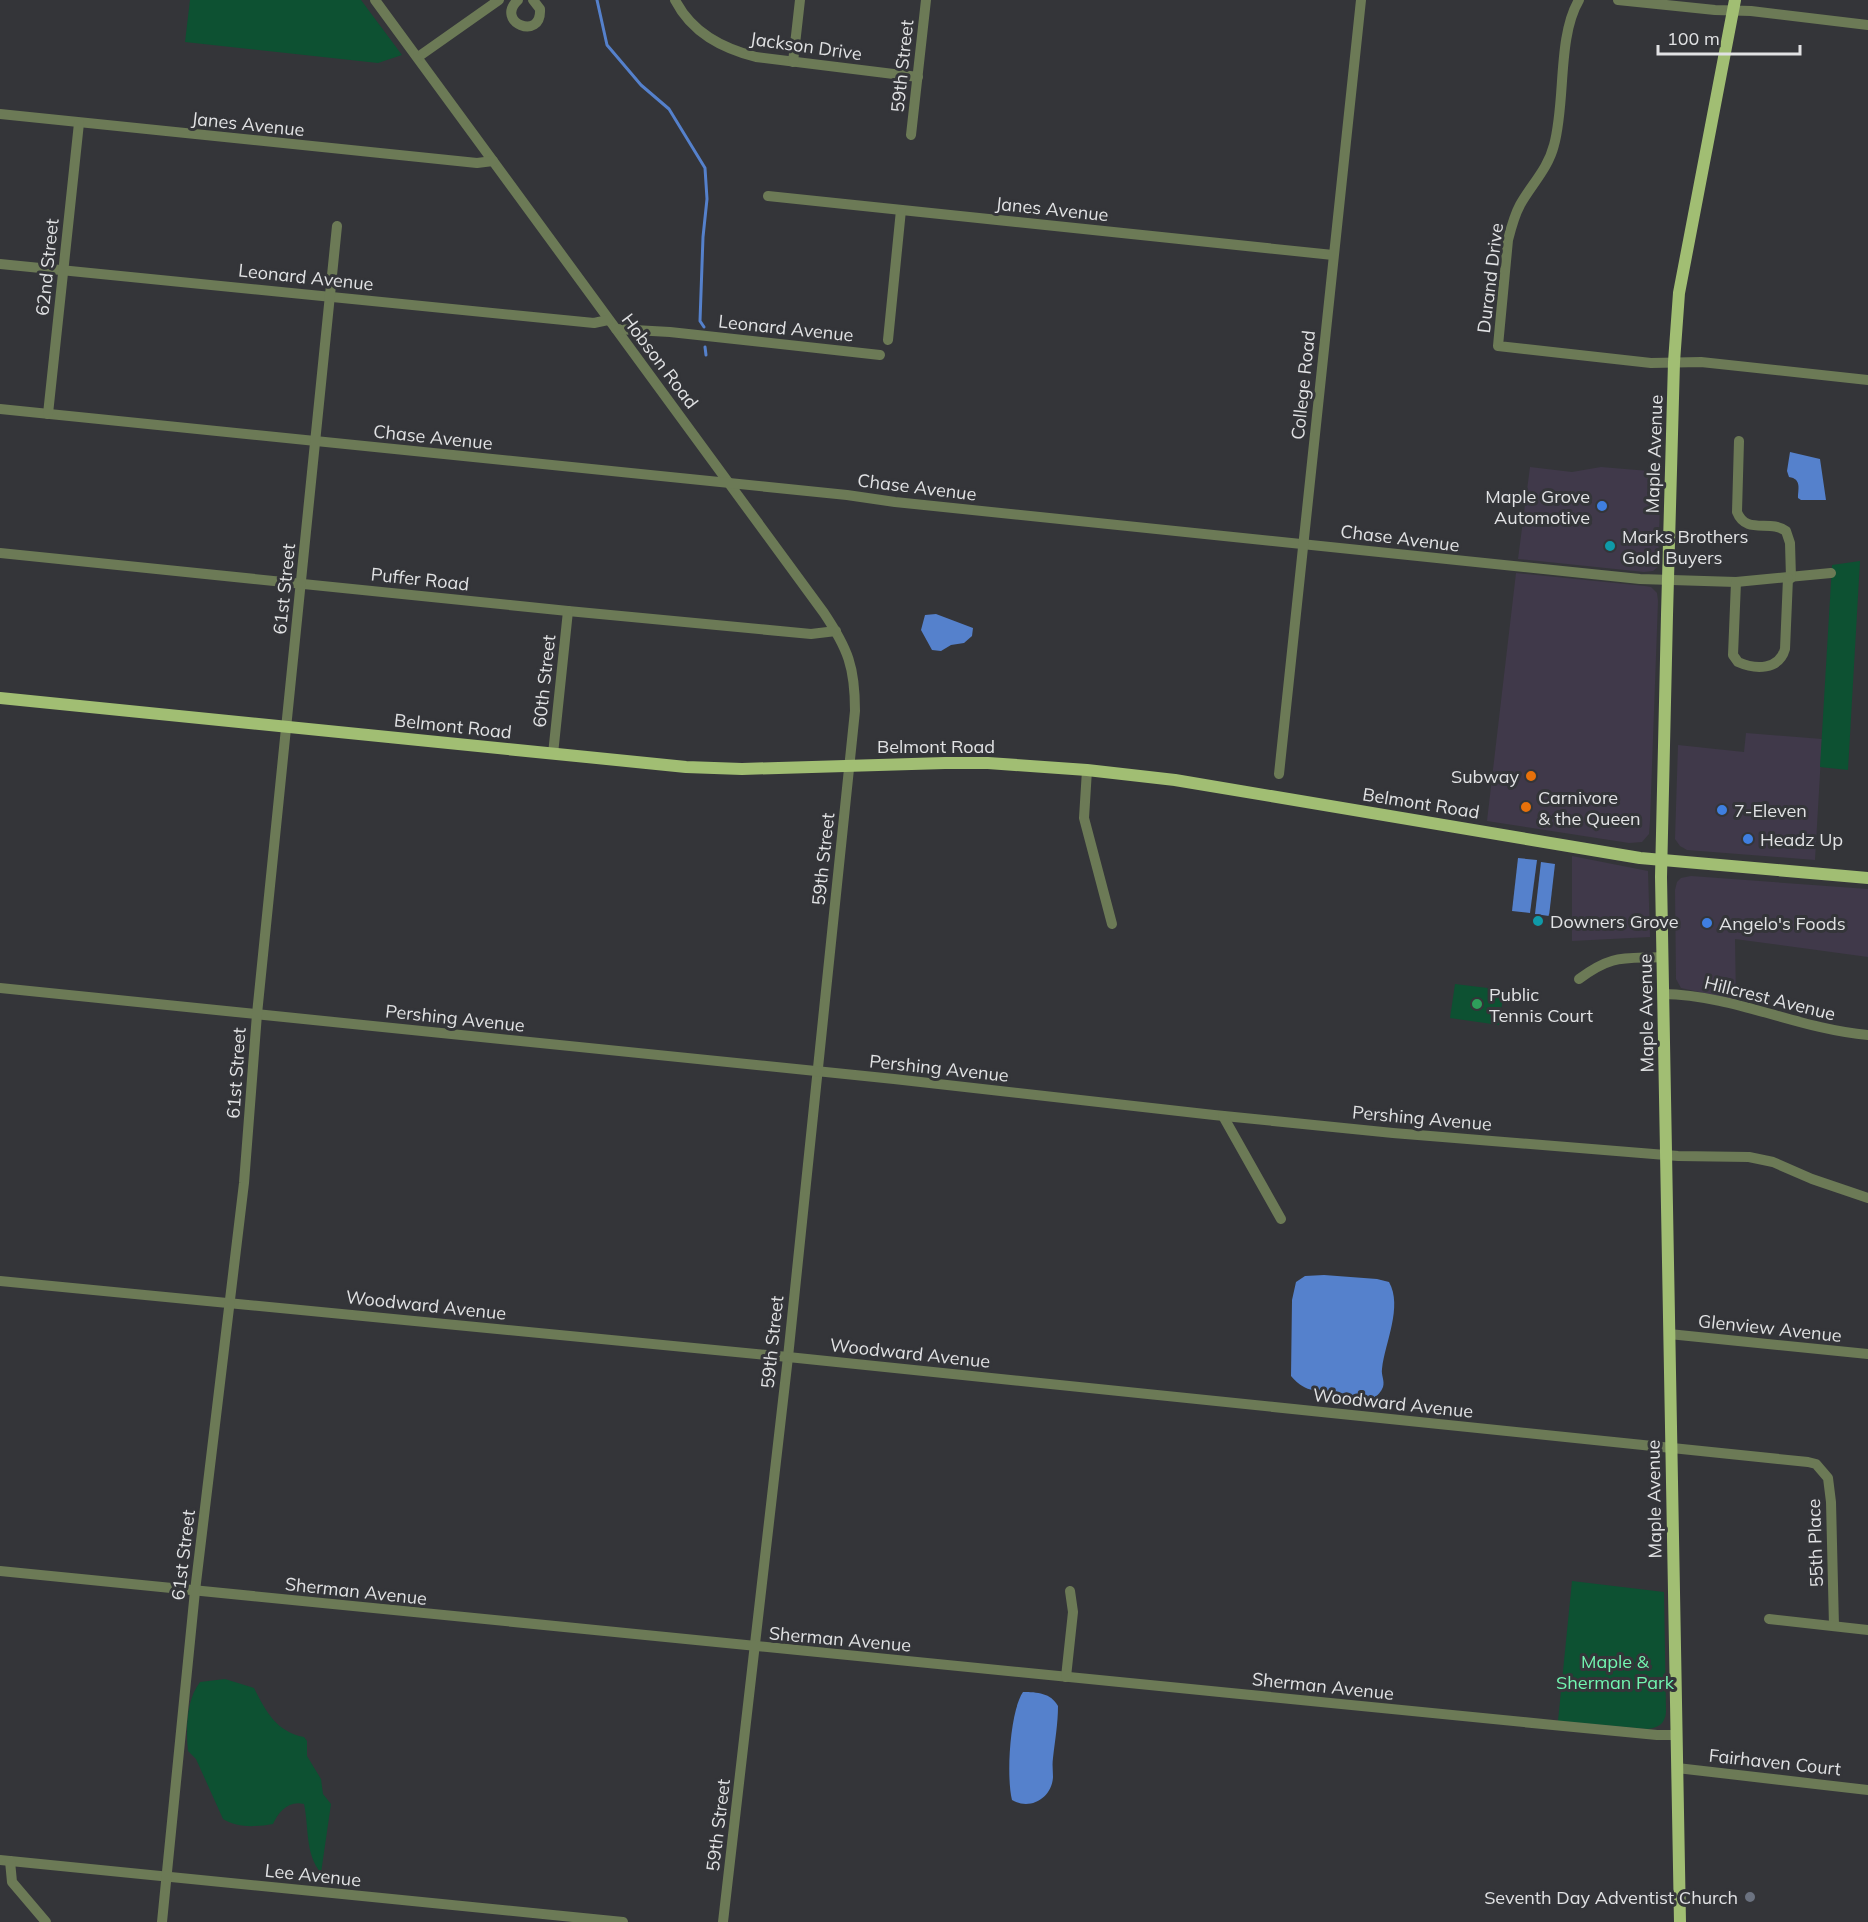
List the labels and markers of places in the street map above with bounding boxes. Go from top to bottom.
place label: Maple Grove Automotive [1485,485,1590,529]
marker: Maple Grove Automotive [1595,499,1609,513]
place label: Marks Brothers Gold Buyers [1622,525,1748,569]
marker: Marks Brothers Gold Buyers [1603,539,1617,553]
place label: Subway [1451,765,1519,788]
marker: Subway [1524,769,1538,783]
place label: Carnivore & the Queen [1538,786,1641,830]
place label: 7-Eleven [1734,799,1807,822]
marker: Carnivore & the Queen [1519,800,1533,814]
marker: 7-Eleven [1715,803,1729,817]
place label: Headz Up [1760,828,1843,851]
marker: Headz Up [1741,832,1755,846]
place label: Downers Grove [1550,910,1679,933]
place label: Angelo's Foods [1719,912,1846,935]
marker: Downers Grove [1531,914,1545,928]
marker: Angelo's Foods [1700,916,1714,930]
place label: Public Tennis Court [1489,983,1593,1027]
marker: Public Tennis Court [1470,997,1484,1011]
place label: Seventh Day Adventist Church [1484,1886,1738,1909]
marker: Seventh Day Adventist Church [1743,1890,1757,1904]

